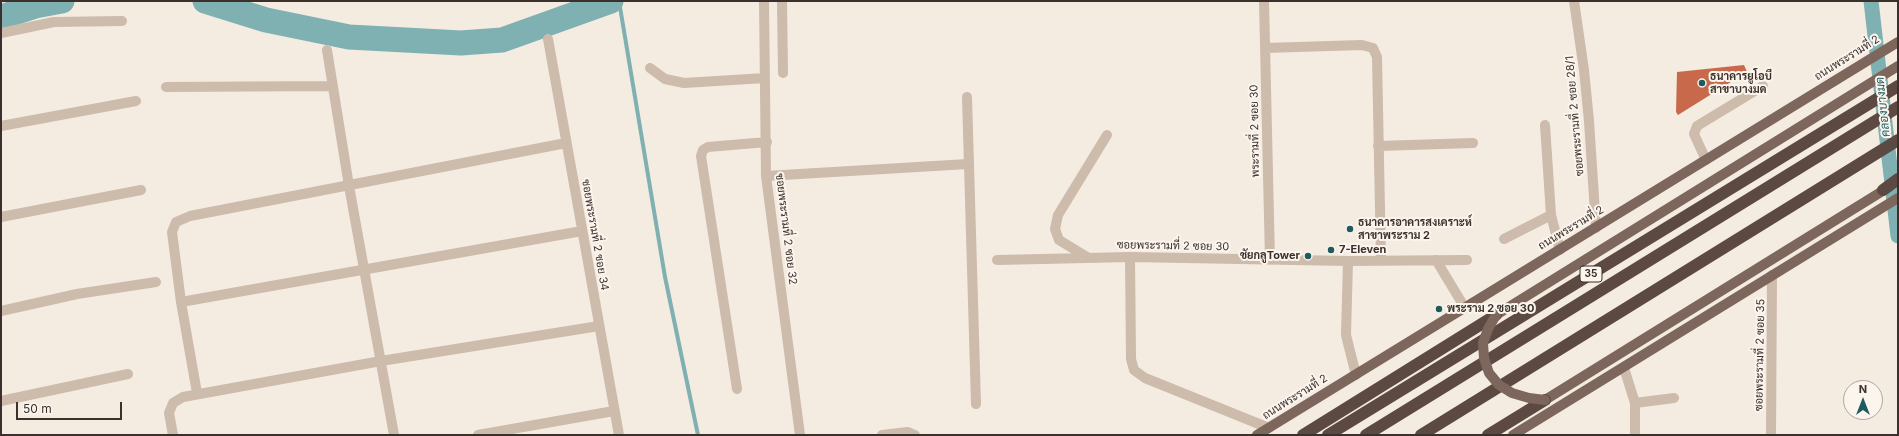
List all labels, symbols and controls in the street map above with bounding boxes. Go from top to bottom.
street label: ถนนพระรามที่ 2 [1812,33,1882,83]
street label: ซอยพระรามที่ 2 ซอย 28/1 [1563,55,1587,177]
place label: ธนาคารยูโอบี สาขาบางมด [1710,70,1772,96]
water label: คลองบางมด [1873,76,1893,138]
marker: ธนาคารยูโอบี สาขาบางมด [1697,78,1707,88]
street label: พระรามที่ 2 ซอย 30 [1248,84,1262,178]
street label: ซอยพระรามที่ 2 ซอย 32 [773,172,799,286]
street label: ซอยพระรามที่ 2 ซอย 34 [579,178,611,292]
street label: ถนนพระรามที่ 2 [1536,203,1606,253]
place label: ธนาคารอาคารสงเคราะห์ สาขาพระราม 2 [1358,216,1472,242]
marker: ธนาคารอาคารสงเคราะห์ สาขาพระราม 2 [1345,224,1355,234]
street label: ซอยพระรามที่ 2 ซอย 30 [1117,238,1229,254]
place label: 7-Eleven [1339,243,1386,257]
marker: 7-Eleven [1326,245,1336,255]
place label: ชัยกลูTower [1240,249,1300,263]
marker: ชัยกลูTower [1303,251,1313,261]
road number: 35 [1580,266,1602,282]
street label: ซอยพระรามที่ 2 ซอย 35 [1752,299,1768,411]
place label: พระราม 2 ซอย 30 [1447,302,1534,316]
marker: พระราม 2 ซอย 30 [1434,304,1444,314]
street label: ถนนพระรามที่ 2 [1260,372,1330,422]
north arrow [1843,380,1883,420]
text: N [1859,382,1867,396]
scale bar [18,394,124,420]
text: 50 m [23,401,52,416]

